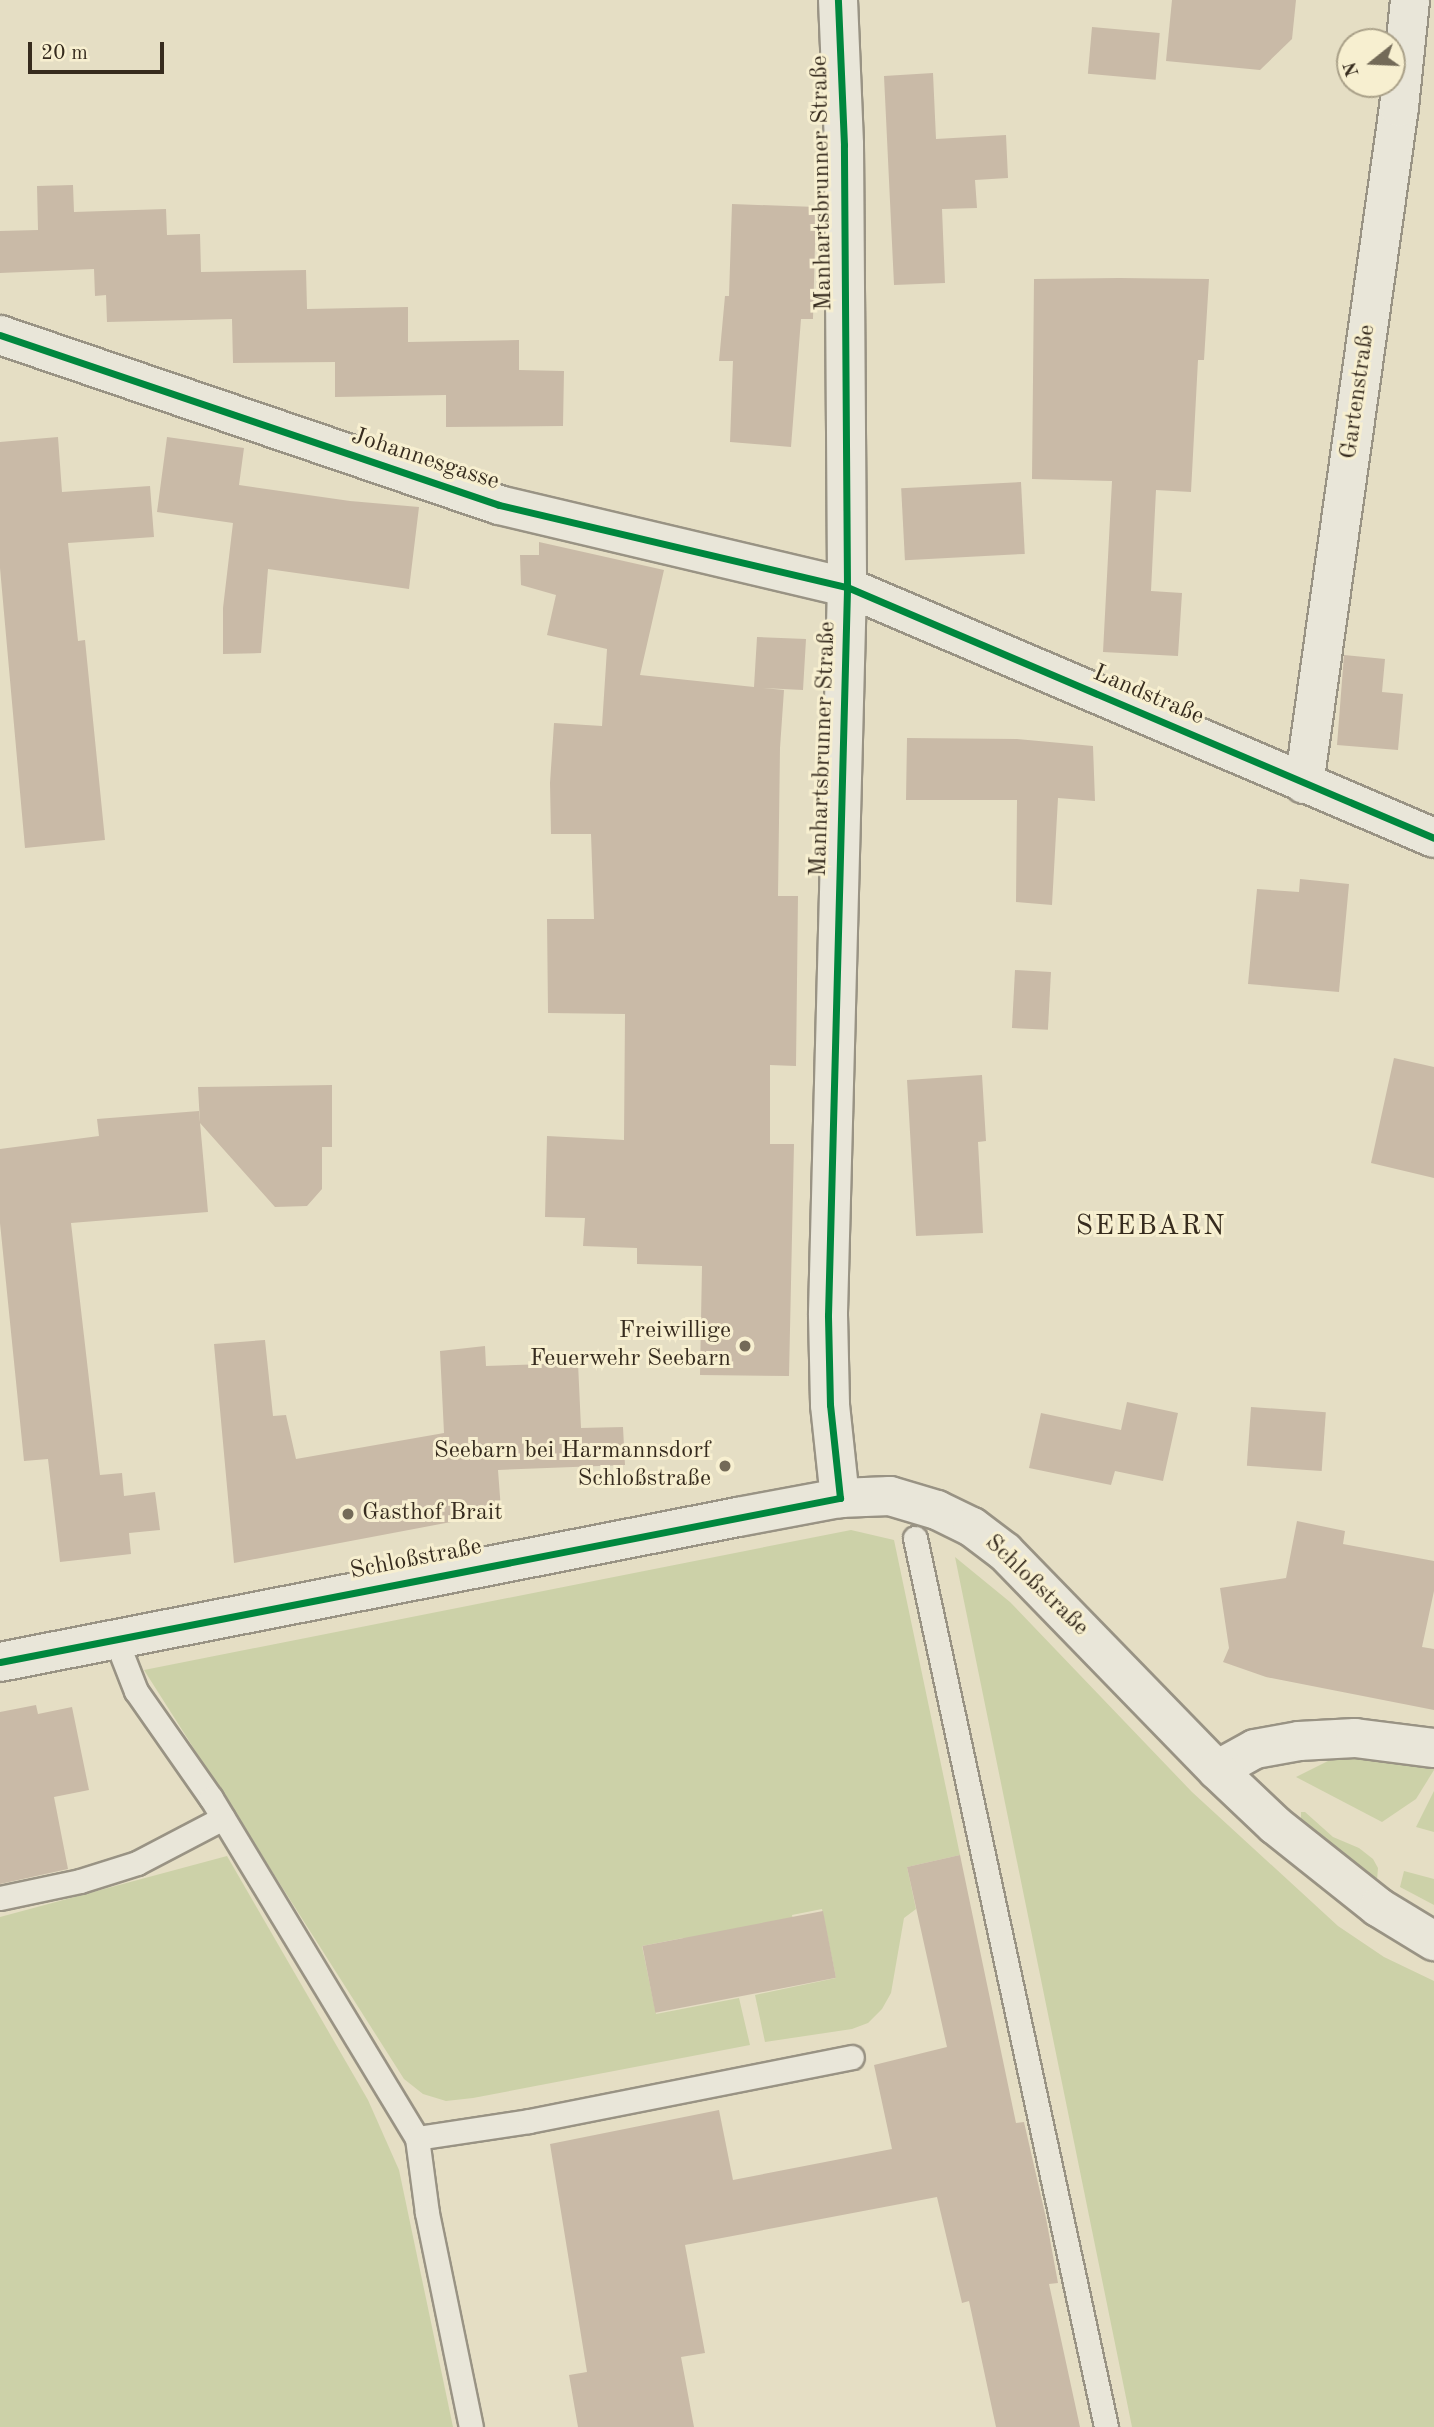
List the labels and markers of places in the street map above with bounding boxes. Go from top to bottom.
place label: Freiwillige Feuerwehr Seebarn [530,1318,731,1374]
marker: Freiwillige Feuerwehr Seebarn [737,1338,753,1354]
place label: Seebarn bei Harmannsdorf Schloßstraße [434,1438,711,1494]
marker: Seebarn bei Harmannsdorf Schloßstraße [717,1458,733,1474]
place label: Gasthof Brait [362,1500,503,1528]
marker: Gasthof Brait [340,1506,356,1522]

